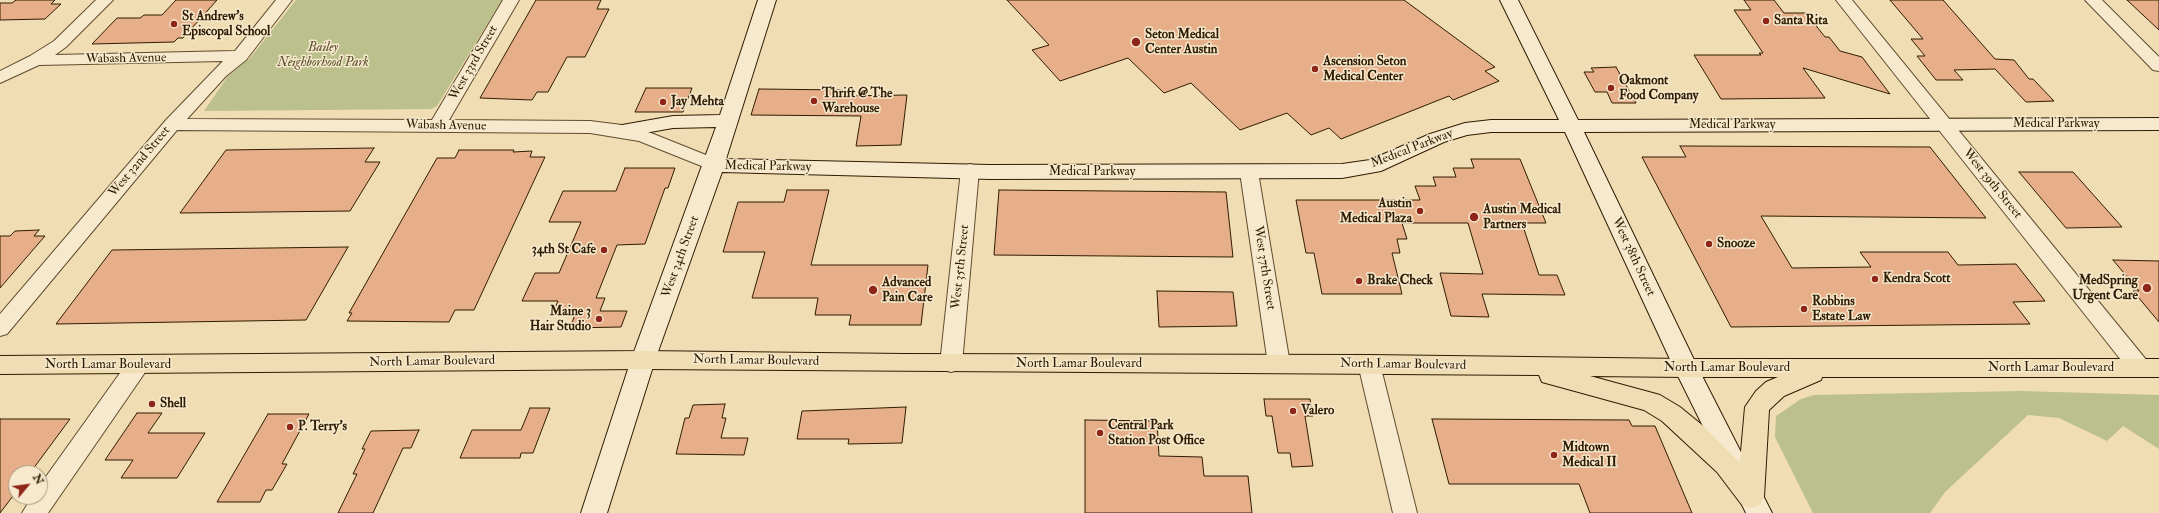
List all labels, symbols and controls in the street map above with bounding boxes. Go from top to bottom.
place label: St Andrew's Episcopal School [182,9,270,40]
place label: Santa Rita [1774,13,1828,29]
marker: Santa Rita [1761,16,1771,26]
marker: St Andrew's Episcopal School [169,19,179,29]
street label: West 33rd Street [446,23,502,103]
place label: Seton Medical Center Austin [1145,27,1219,58]
marker: Seton Medical Center Austin [1130,36,1142,48]
park label: Bailey Neighborhood Park [277,40,369,71]
street label: Wabash Avenue [85,50,167,68]
place label: Ascension Seton Medical Center [1323,54,1406,85]
marker: Ascension Seton Medical Center [1310,64,1320,74]
place label: Oakmont Food Company [1619,73,1699,104]
marker: Oakmont Food Company [1606,83,1616,93]
place label: Thrift @ The Warehouse [822,86,893,117]
place label: Jay Mehta [671,94,724,110]
marker: Thrift @ The Warehouse [809,96,819,106]
marker: Jay Mehta [658,97,668,107]
street label: Medical Parkway [2013,116,2099,132]
street label: Wabash Avenue [405,117,487,135]
street label: Medical Parkway [1689,117,1775,133]
street label: West 32nd Street [106,123,174,201]
street label: Medical Parkway [1369,126,1455,172]
street label: West 39th Street [1959,146,2025,222]
street label: Medical Parkway [725,158,811,176]
street label: Medical Parkway [1049,164,1135,180]
place label: Austin Medical Plaza [1340,196,1412,227]
place label: Austin Medical Partners [1483,202,1561,233]
marker: Austin Medical Plaza [1415,206,1425,216]
marker: Austin Medical Partners [1468,211,1480,223]
street label: West 34th Street [659,214,703,300]
street label: West 38th Street [1608,215,1658,299]
street label: West 35th Street [949,224,973,310]
street label: West 37th Street [1250,225,1278,311]
place label: Snooze [1717,236,1755,252]
marker: Snooze [1704,239,1714,249]
place label: 34th St Cafe [532,242,596,258]
marker: 34th St Cafe [599,245,609,255]
place label: Kendra Scott [1883,271,1950,287]
place label: Brake Check [1367,273,1433,289]
place label: MedSpring Urgent Care [2072,273,2138,304]
marker: Kendra Scott [1870,274,1880,284]
place label: Advanced Pain Care [882,275,933,306]
marker: Brake Check [1354,276,1364,286]
marker: MedSpring Urgent Care [2141,282,2153,294]
marker: Advanced Pain Care [867,284,879,296]
place label: Robbins Estate Law [1812,294,1870,325]
place label: Maine 3 Hair Studio [530,304,591,335]
marker: Robbins Estate Law [1799,304,1809,314]
marker: Maine 3 Hair Studio [594,314,604,324]
street label: North Lamar Boulevard [693,352,819,370]
street label: North Lamar Boulevard [369,353,495,371]
street label: North Lamar Boulevard [1016,356,1142,372]
street label: North Lamar Boulevard [1340,356,1466,374]
street label: North Lamar Boulevard [45,357,171,373]
street label: North Lamar Boulevard [1664,360,1790,376]
street label: North Lamar Boulevard [1988,360,2114,376]
place label: Shell [160,396,186,412]
marker: Shell [147,399,157,409]
place label: Valero [1301,403,1334,419]
marker: Valero [1288,406,1298,416]
place label: Central Park Station Post Office [1108,418,1205,449]
place label: P. Terry's [298,419,347,435]
marker: P. Terry's [285,422,295,432]
marker: Central Park Station Post Office [1095,428,1105,438]
place label: Midtown Medical II [1562,440,1617,471]
marker: Midtown Medical II [1549,450,1559,460]
north arrow [8,465,48,505]
text: N [30,472,46,487]

